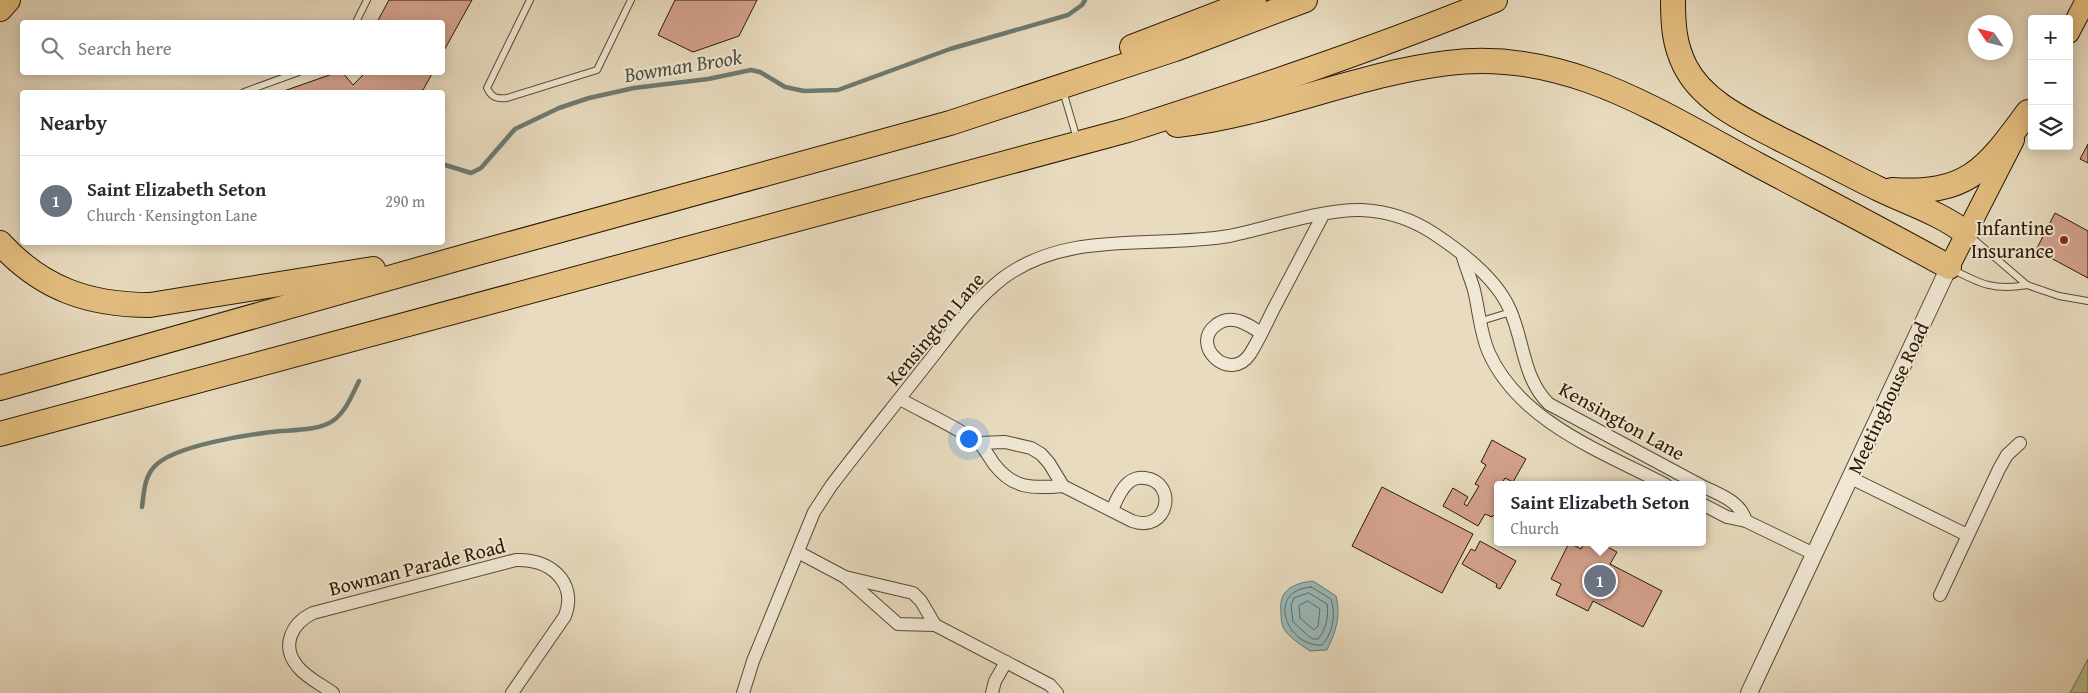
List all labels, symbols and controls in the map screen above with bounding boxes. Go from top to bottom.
north arrow [1968,15,2013,60]
map controls [2028,15,2073,150]
button: + [2028,15,2073,60]
search box [20,20,445,75]
icon: search [38,34,66,62]
text: Search here [78,34,172,62]
water label: Bowman Brook [621,41,744,90]
button: − [2028,60,2073,105]
button: layers [2028,105,2073,150]
text: Nearby [40,107,107,138]
text: Saint Elizabeth Seton [87,175,266,203]
text: 1 [52,189,60,213]
text: 290 m [385,189,425,213]
text: Church · Kensington Lane [87,203,257,227]
place label: Infantine Insurance [1971,213,2054,265]
marker: Infantine Insurance [2058,234,2070,246]
street label: Kensington Lane [879,266,991,392]
street label: Meetinghouse Road [1840,317,1936,479]
street label: Kensington Lane [1554,374,1690,467]
your location [956,426,982,452]
popup [1494,481,1706,546]
text: Saint Elizabeth Seton [1510,488,1690,516]
text: Church [1510,516,1559,540]
street label: Bowman Parade Road [326,530,508,602]
pin: 1 [1584,562,1616,600]

